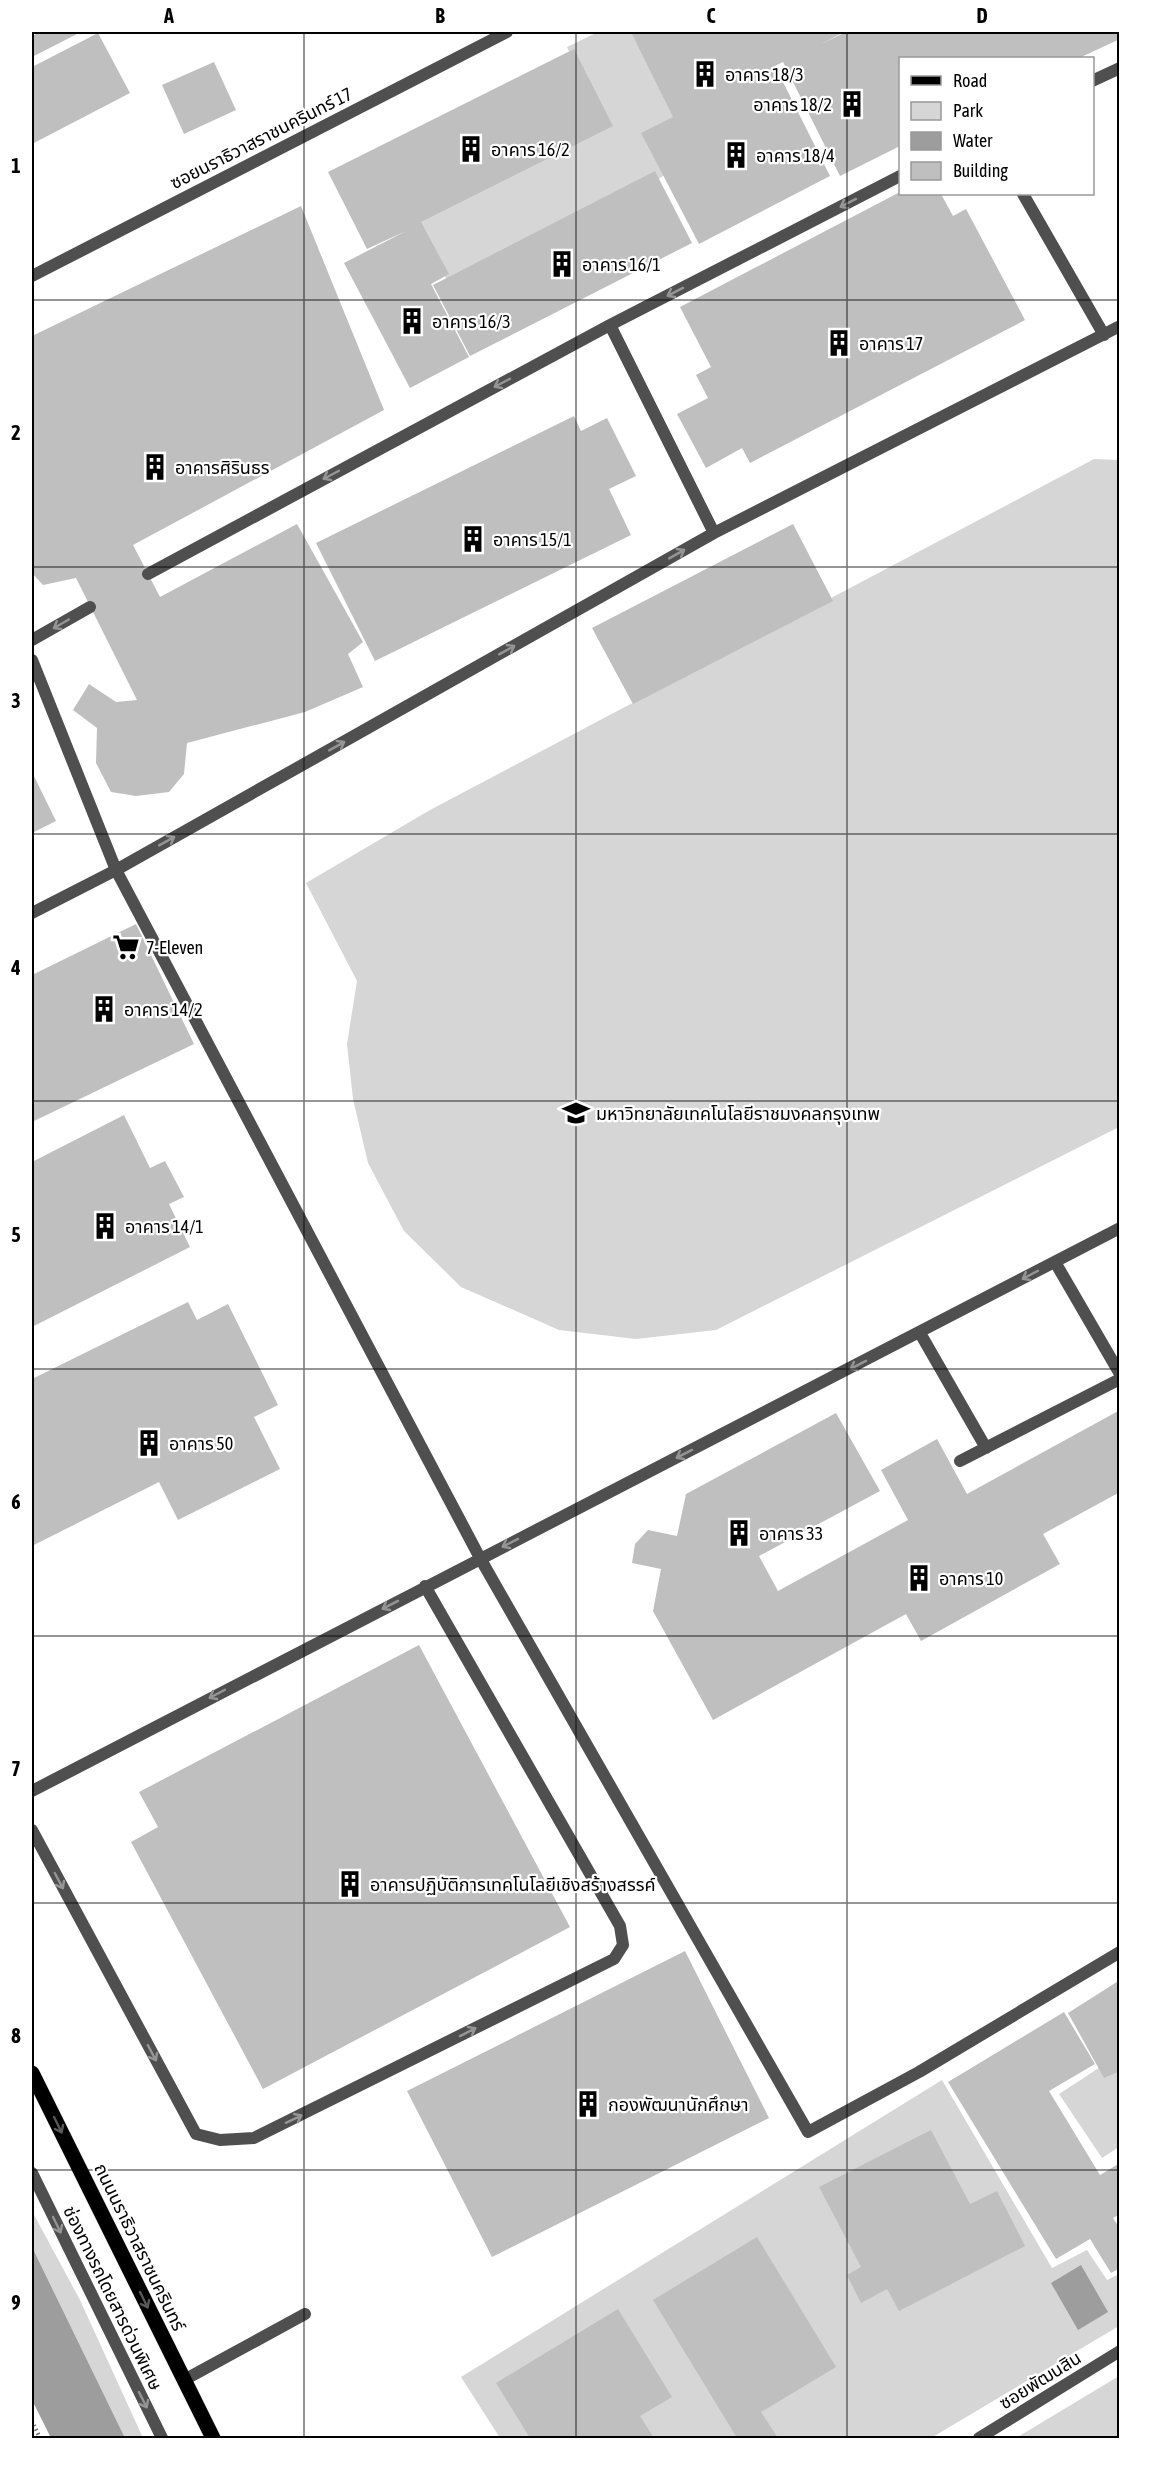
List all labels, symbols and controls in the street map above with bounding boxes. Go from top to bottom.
text: A [163,4,174,27]
text: B [435,4,445,27]
text: C [707,4,716,27]
text: D [976,4,988,27]
legend [899,57,1094,195]
building icon: อาคาร 18/3 [690,59,720,89]
place label: อาคาร 18/3 [725,64,804,85]
text: Road [953,70,987,91]
street label: ซอยนราธิวาสราชนครินทร์ 17 [166,83,356,193]
building icon: อาคาร 18/2 [837,89,867,119]
place label: อาคาร 18/2 [753,94,832,115]
text: Park [953,100,983,121]
text: Water [953,130,993,151]
building icon: อาคาร 16/2 [456,134,486,164]
place label: อาคาร 16/2 [491,139,570,160]
building icon: อาคาร 18/4 [721,140,751,170]
place label: อาคาร 18/4 [756,145,835,166]
text: 1 [11,154,21,177]
text: Building [953,160,1008,181]
one-way arrow [840,198,858,209]
building icon: อาคาร 16/1 [547,249,577,279]
place label: อาคาร 16/1 [582,254,661,275]
one-way arrow [666,287,684,298]
building icon: อาคาร 16/3 [397,306,427,336]
place label: อาคาร 16/3 [432,311,511,332]
building icon: อาคาร 17 [824,328,854,358]
place label: อาคาร 17 [859,333,923,354]
one-way arrow [494,378,512,389]
text: 2 [11,421,21,444]
building icon: อาคารศิรินธร [140,452,170,482]
place label: อาคารศิรินธร [175,457,270,478]
one-way arrow [323,469,340,481]
building icon: อาคาร 15/1 [458,524,488,554]
place label: อาคาร 15/1 [493,529,572,550]
one-way arrow [668,548,685,560]
one-way arrow [53,618,70,630]
one-way arrow [498,644,515,656]
text: 3 [11,689,21,712]
one-way arrow [328,739,345,751]
one-way arrow [158,835,176,846]
supermarket icon: 7-Eleven [111,932,141,962]
place label: 7-Eleven [146,937,203,958]
text: 4 [10,956,21,979]
building icon: อาคาร 14/2 [89,994,119,1024]
place label: อาคาร 14/2 [124,999,203,1020]
school or university icon: มหาวิทยาลัยเทคโนโลยีราชมงคลกรุงเทพ [561,1098,591,1128]
place label: มหาวิทยาลัยเทคโนโลยีราชมงคลกรุงเทพ [596,1103,880,1125]
building icon: อาคาร 14/1 [90,1211,120,1241]
place label: อาคาร 14/1 [125,1216,204,1237]
text: 5 [11,1223,21,1246]
one-way arrow [1022,1270,1040,1281]
one-way arrow [849,1360,867,1371]
building icon: อาคาร 50 [134,1428,164,1458]
place label: อาคาร 50 [169,1433,233,1454]
one-way arrow [676,1448,693,1460]
text: 6 [11,1490,21,1513]
building icon: อาคาร 33 [724,1518,754,1548]
place label: อาคาร 33 [759,1523,823,1544]
one-way arrow [502,1537,520,1549]
building icon: อาคาร 10 [904,1563,934,1593]
place label: อาคาร 10 [939,1568,1003,1589]
one-way arrow [382,1599,400,1611]
one-way arrow [209,1689,227,1700]
text: 7 [11,1757,21,1780]
building icon: อาคารปฏิบัติการเทคโนโลยีเชิงสร้างสรรค์ [335,1869,365,1899]
one-way arrow [53,1872,65,1889]
place label: อาคารปฏิบัติการเทคโนโลยีเชิงสร้างสรรค์ [370,1874,656,1895]
text: 8 [11,2024,21,2047]
one-way arrow [458,2025,476,2037]
one-way arrow [146,2044,158,2061]
building icon: กองพัฒนานักศึกษา [573,2089,603,2119]
place label: กองพัฒนานักศึกษา [608,2094,749,2115]
one-way arrow [284,2113,302,2125]
one-way arrow [52,2116,64,2134]
street label: ถนนนราธิวาสราชนครินทร์ [90,2160,190,2335]
street label: ช่องทางรถโดยสารด่วนพิเศษ [59,2202,167,2394]
one-way arrow [52,2216,63,2234]
one-way arrow [139,2290,151,2308]
text: 9 [11,2291,21,2314]
street label: ซอยพัฒนสิน [995,2347,1085,2413]
one-way arrow [138,2391,150,2409]

